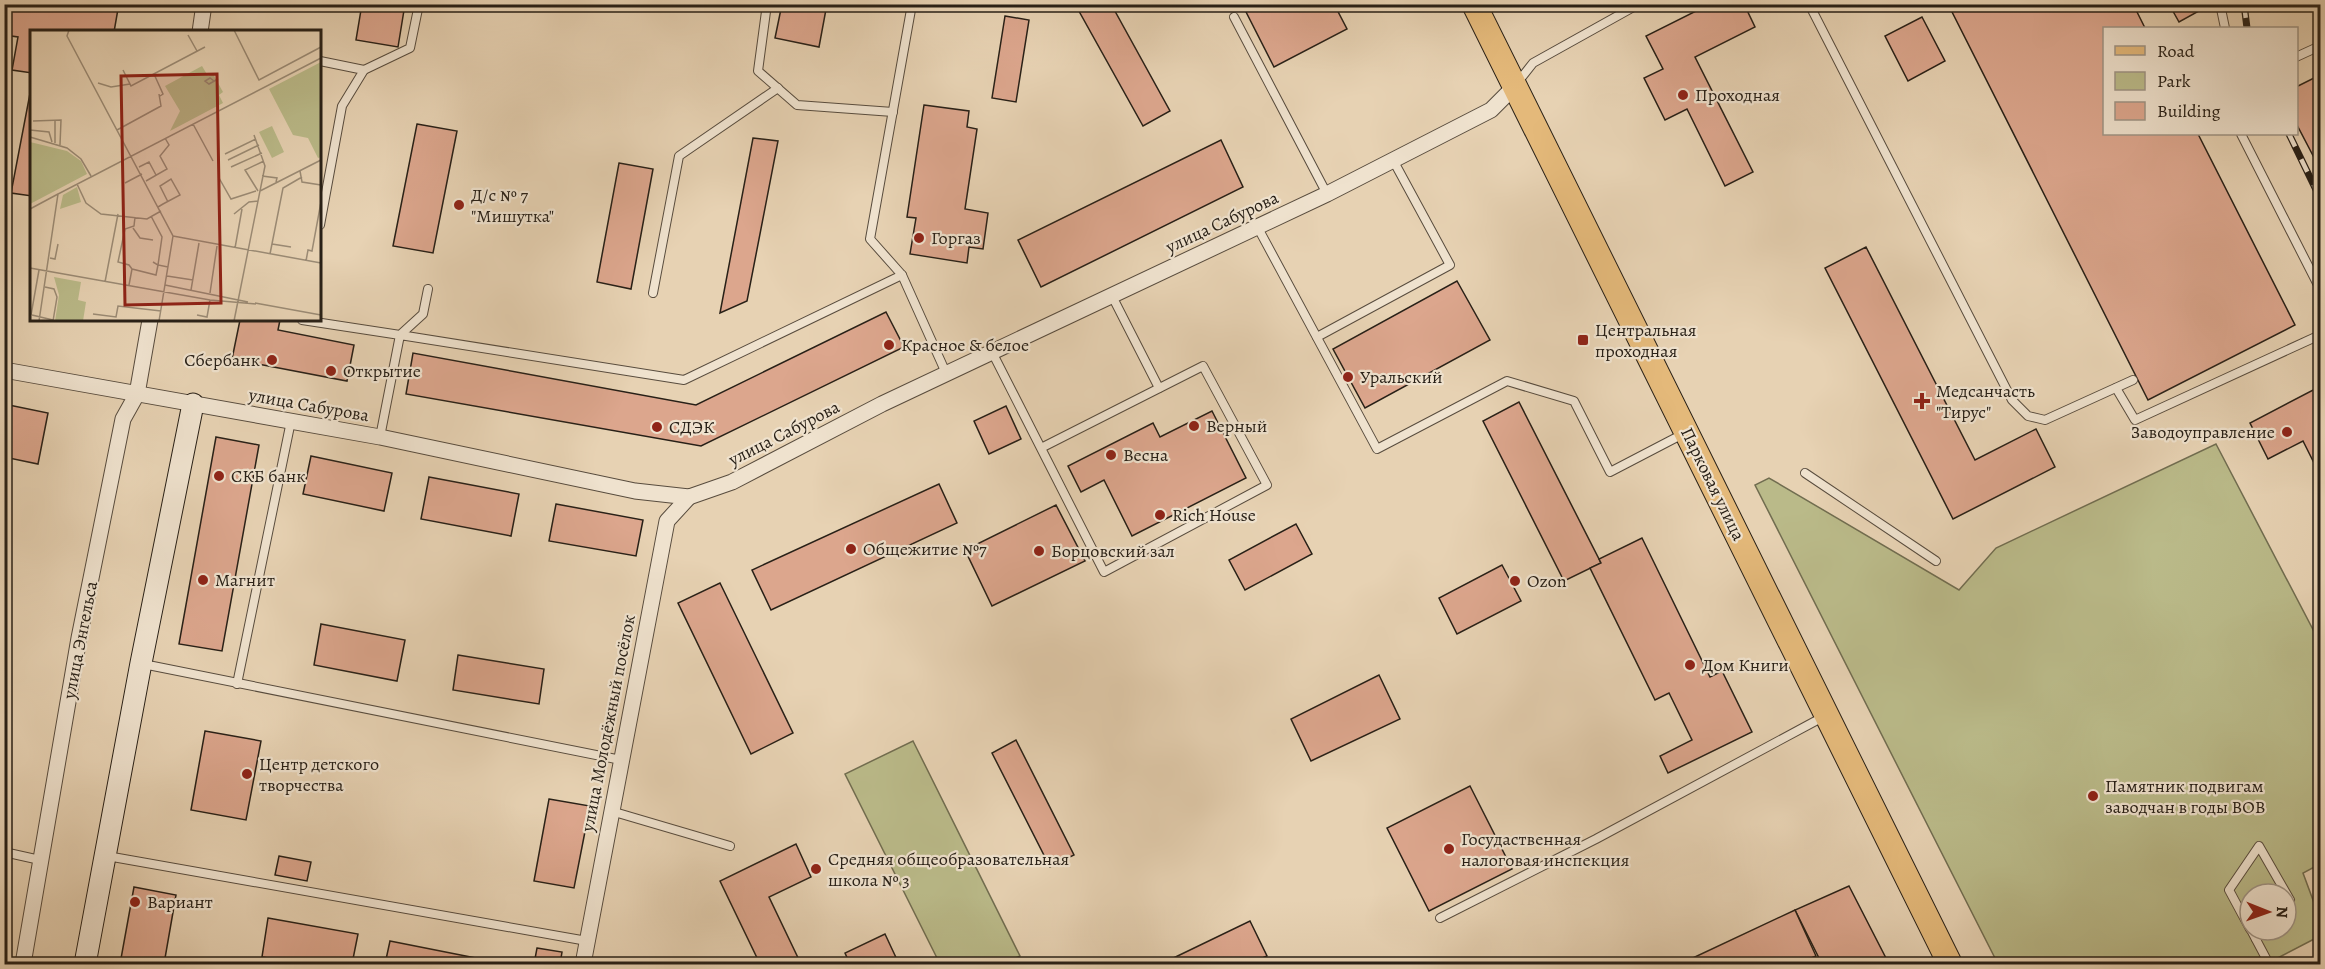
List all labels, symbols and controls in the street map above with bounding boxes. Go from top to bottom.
legend [2103,27,2298,135]
inset map [30,30,321,321]
text: Road [2157,39,2195,63]
text: Park [2157,69,2191,93]
place label: Проходная [1695,83,1780,107]
marker: Проходная [1676,88,1690,102]
text: Building [2157,99,2221,123]
place label: Д/с № 7 "Мишутка" [471,183,554,228]
street label: улица Сабурова [1161,185,1283,259]
marker: Д/с № 7 "Мишутка" [452,198,466,212]
place label: Горгаз [931,226,981,250]
marker: Горгаз [912,231,926,245]
place label: Центральная проходная [1595,318,1697,363]
place label: Красное & белое [901,333,1029,357]
marker: Центральная проходная [1576,333,1590,347]
marker: Красное & белое [882,338,896,352]
place label: Сбербанк [184,348,260,372]
marker: Сбербанк [265,353,279,367]
place label: Открытие [343,359,421,383]
marker: Открытие [324,364,338,378]
place label: Уральский [1360,365,1443,389]
marker: Уральский [1341,370,1355,384]
place label: Медсанчасть "Тирус" [1936,379,2035,424]
street label: улица Сабурова [246,382,372,428]
marker: Медсанчасть "Тирус" [1913,392,1931,410]
street label: улица Сабурова [723,394,844,472]
place label: Верный [1206,414,1267,438]
place label: СДЭК [669,415,715,439]
marker: Верный [1187,419,1201,433]
marker: СДЭК [650,420,664,434]
place label: Заводоуправление [2131,420,2275,444]
street label: Парковая улица [1675,423,1751,545]
marker: Заводоуправление [2280,425,2294,439]
place label: Весна [1123,443,1169,467]
marker: Весна [1104,448,1118,462]
place label: СКБ банк [231,464,306,488]
marker: СКБ банк [212,469,226,483]
place label: Rich House [1172,503,1256,527]
marker: Rich House [1153,508,1167,522]
place label: Общежитие №7 [863,537,987,561]
place label: Борцовский зал [1051,539,1175,563]
marker: Общежитие №7 [844,542,858,556]
marker: Борцовский зал [1032,544,1046,558]
place label: Магнит [215,568,275,592]
place label: Ozon [1527,569,1567,593]
marker: Магнит [196,573,210,587]
marker: Ozon [1508,574,1522,588]
street label: улица Энгельса [57,578,103,702]
street label: улица Молодёжный посёлок [575,612,641,835]
place label: Дом Книги [1702,653,1789,677]
marker: Дом Книги [1683,658,1697,672]
place label: Центр детского творчества [259,752,379,797]
marker: Центр детского творчества [240,767,254,781]
place label: Памятник подвигам заводчан в годы ВОВ [2105,774,2266,819]
marker: Памятник подвигам заводчан в годы ВОВ [2086,789,2100,803]
place label: Госудаственная налоговая инспекция [1461,827,1629,872]
marker: Госудаственная налоговая инспекция [1442,842,1456,856]
place label: Средняя общеобразовательная школа № 3 [828,847,1069,892]
marker: Средняя общеобразовательная школа № 3 [809,862,823,876]
north arrow [2238,882,2298,942]
place label: Вариант [147,890,213,914]
marker: Вариант [128,895,142,909]
text: N [2271,906,2293,919]

